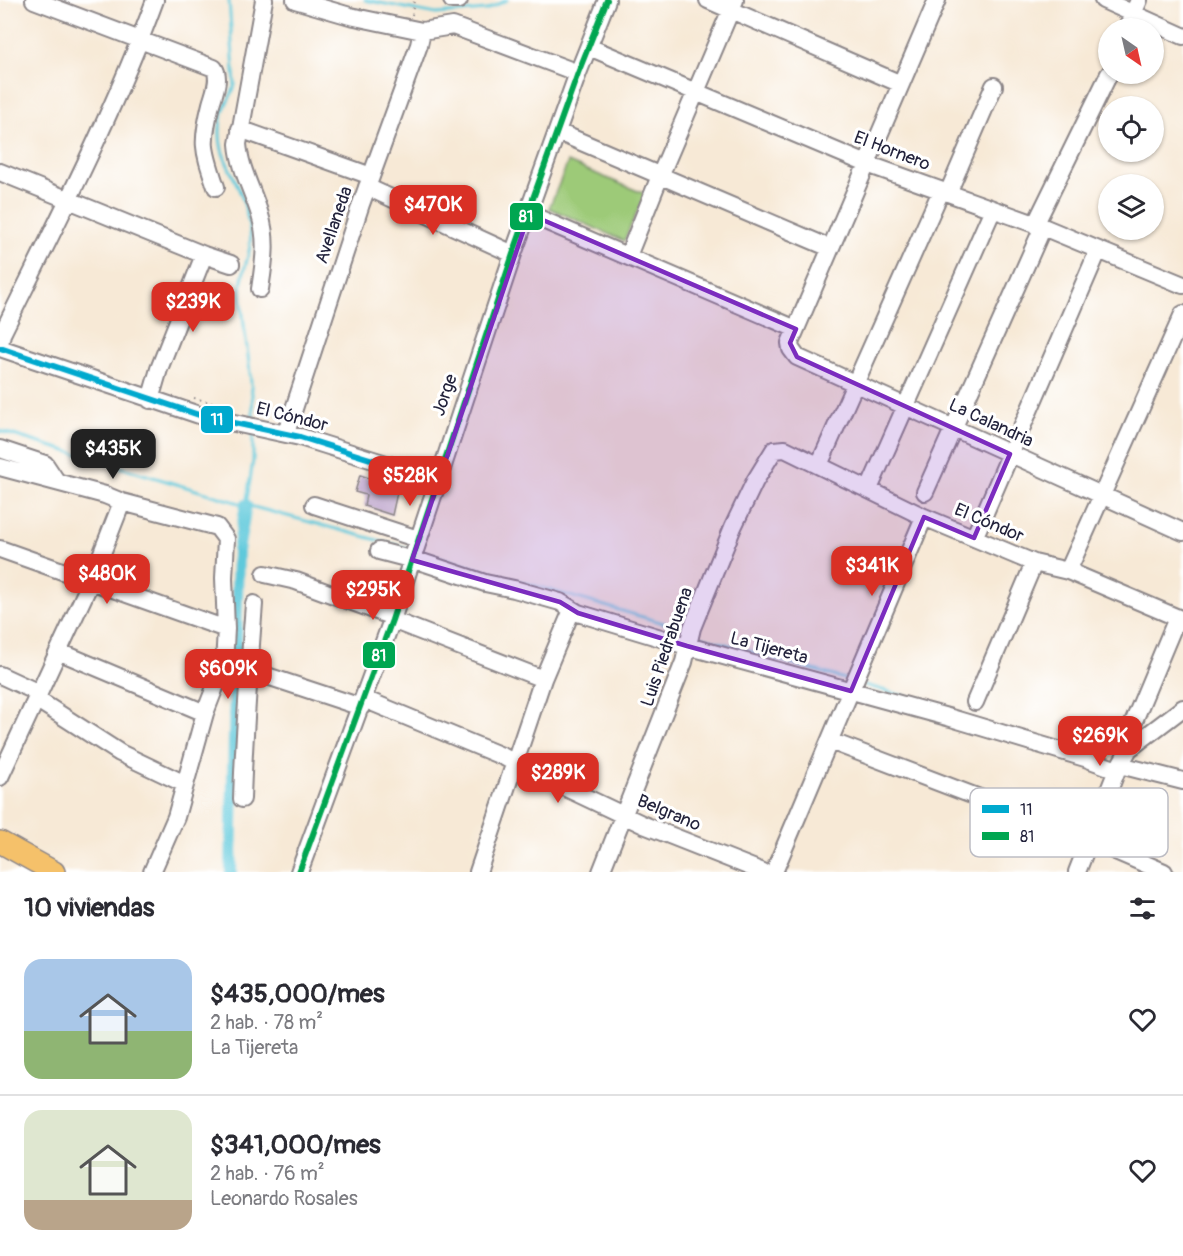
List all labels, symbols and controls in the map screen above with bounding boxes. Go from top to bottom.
north arrow [1098,18,1164,84]
map controls [1098,18,1164,240]
button: locate [1098,96,1164,162]
street label: El Hornero [851,126,934,176]
button: layers [1098,174,1164,240]
street label: Avellaneda [310,183,358,267]
pin: $470K [391,185,475,236]
text: $470K [404,192,462,217]
line badge: 81 [509,202,544,231]
text: 81 [519,207,533,227]
pin: $239K [151,282,235,333]
text: $239K [166,289,220,314]
street label: Jorge [427,371,463,419]
street label: La Calandria [945,393,1037,453]
street label: El Cóndor [254,397,331,437]
line badge: 11 [200,405,234,434]
text: 11 [211,410,223,430]
pin: $435K [71,429,155,480]
text: $435K [85,436,141,461]
pin: $528K [368,456,452,507]
text: $528K [383,463,438,488]
street label: El Cóndor [951,498,1028,548]
pin: $341K [830,546,914,597]
text: $341K [845,553,899,578]
pin: $480K [65,554,149,605]
text: $480K [78,561,136,586]
pin: $295K [331,570,415,621]
text: $295K [345,577,401,602]
street label: Luis Piedrabuena [636,584,698,710]
street label: La Tijereta [728,627,810,669]
line badge: 81 [362,641,396,669]
text: 81 [372,646,386,666]
pin: $609K [186,649,270,700]
text: $609K [199,656,257,681]
pin: $269K [1058,716,1142,767]
text: $269K [1072,723,1128,748]
pin: $289K [516,753,600,804]
text: $289K [531,760,585,785]
legend [970,788,1168,857]
street label: Belgrano [634,789,705,837]
text: 11 [1020,800,1033,820]
text: 81 [1020,827,1034,847]
text: 10 viviendas [24,892,154,924]
icon: filters [1126,892,1159,925]
text: $435,000/mes [210,978,385,1010]
icon: home [72,983,144,1055]
icon: heart [1126,1003,1159,1036]
text: 2 hab. · 78 m² [210,1010,323,1035]
text: La Tijereta [210,1035,298,1060]
text: $341,000/mes [210,1129,381,1161]
icon: home [72,1134,144,1206]
icon: heart [1126,1154,1159,1187]
text: 2 hab. · 76 m² [210,1161,325,1186]
text: Leonardo Rosales [210,1186,358,1211]

